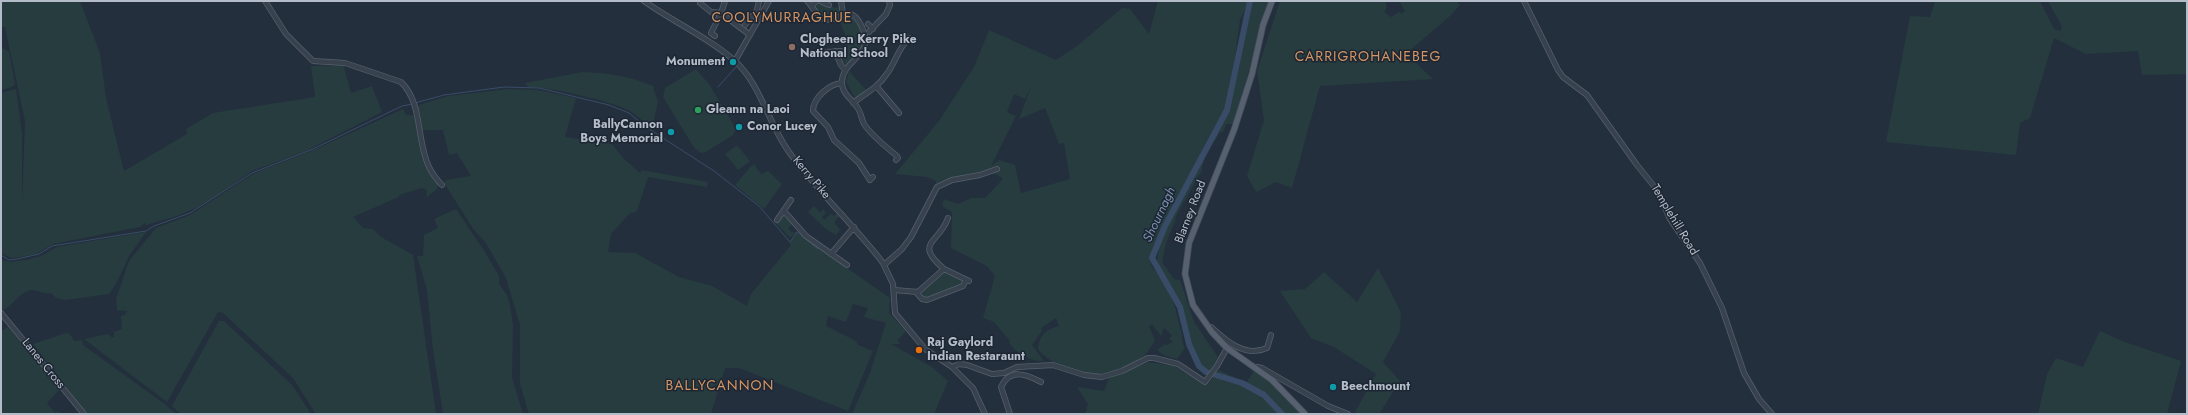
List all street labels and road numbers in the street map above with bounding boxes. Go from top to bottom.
street label: Kerry Pike [789,154,833,202]
street label: Blarney Road [1172,178,1210,246]
street label: Templehill Road [1647,182,1701,258]
street label: Lanes Cross [18,336,68,392]

